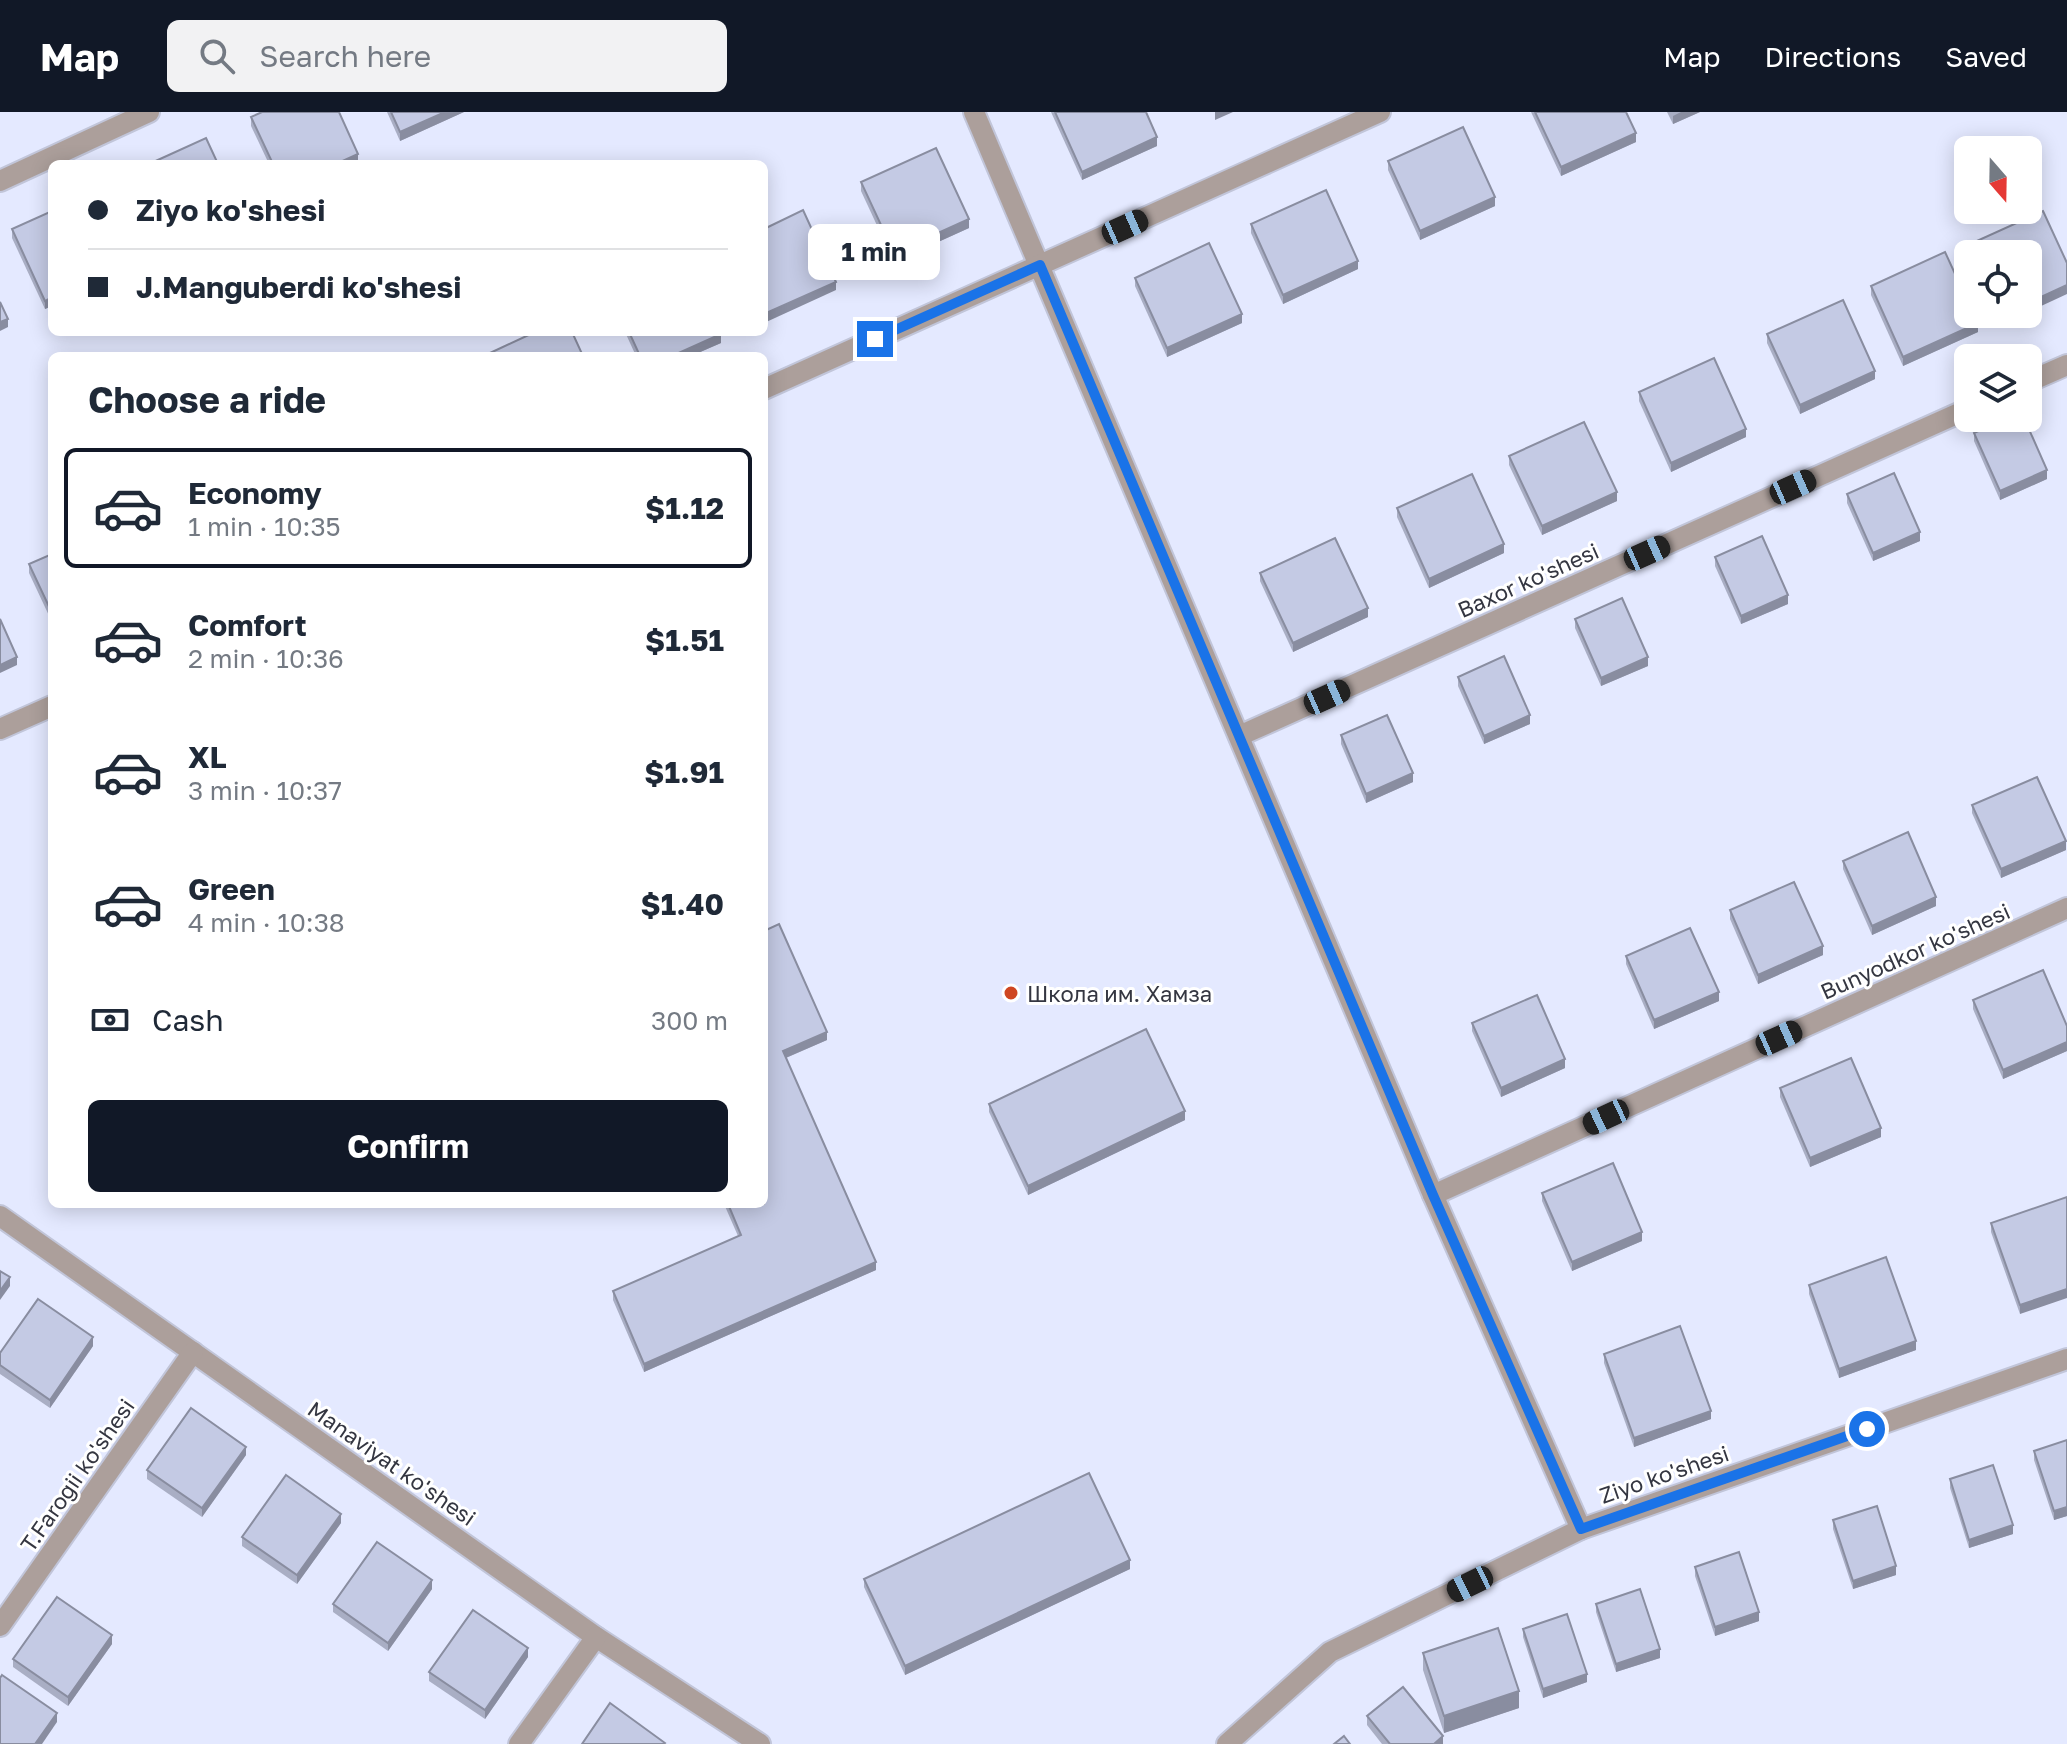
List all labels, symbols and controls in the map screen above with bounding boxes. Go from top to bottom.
search box [167,20,727,92]
text: Map [40,34,119,79]
icon: search [195,34,239,78]
text: Search here [259,38,431,74]
text: Map [1663,40,1720,73]
text: Directions [1764,40,1901,73]
text: Saved [1945,40,2027,73]
north arrow [1954,136,2042,224]
map controls [1954,136,2042,432]
text: Ziyo ko'shesi [136,192,325,228]
car [1098,206,1152,248]
callout: 1 min [809,223,941,279]
text: 1 min [841,236,907,267]
button: locate [1954,240,2042,328]
text: J.Manguberdi ko'shesi [136,269,461,305]
route end [857,321,893,357]
button: layers [1954,344,2042,432]
text: Choose a ride [88,378,326,421]
car [1766,466,1820,508]
icon: car [92,472,164,544]
text: Economy [188,475,322,511]
text: $1.12 [645,490,724,526]
text: 1 min · 10:35 [188,511,341,542]
car [1620,532,1674,574]
street label: Baxor ko'shesi [1453,537,1603,623]
icon: car [92,604,164,676]
text: Comfort [188,607,307,643]
text: $1.51 [645,622,724,658]
text: 2 min · 10:36 [188,643,344,674]
car [1300,676,1354,718]
icon: car [92,736,164,808]
text: XL [188,739,227,775]
text: $1.91 [644,754,724,790]
text: 3 min · 10:37 [188,775,342,806]
icon: car [92,868,164,940]
text: Green [188,871,275,907]
text: $1.40 [641,886,724,922]
street label: Bunyodkor ko'shesi [1816,897,2014,1005]
text: 4 min · 10:38 [188,907,345,938]
place label: Школа им. Хамза [1027,980,1212,1007]
marker: Школа им. Хамза [1002,984,1020,1002]
icon: cash [88,998,132,1042]
text: Cash [152,1002,224,1038]
text: 300 m [651,1005,728,1036]
car [1752,1017,1806,1059]
car [1579,1096,1633,1138]
button: Confirm [88,1100,728,1192]
street label: T.Farogii ko'shesi [14,1393,140,1557]
street label: Manaviyat ko'shesi [303,1395,481,1531]
route start [1849,1411,1885,1447]
street label: Ziyo ko'shesi [1596,1439,1732,1509]
car [1443,1563,1497,1605]

